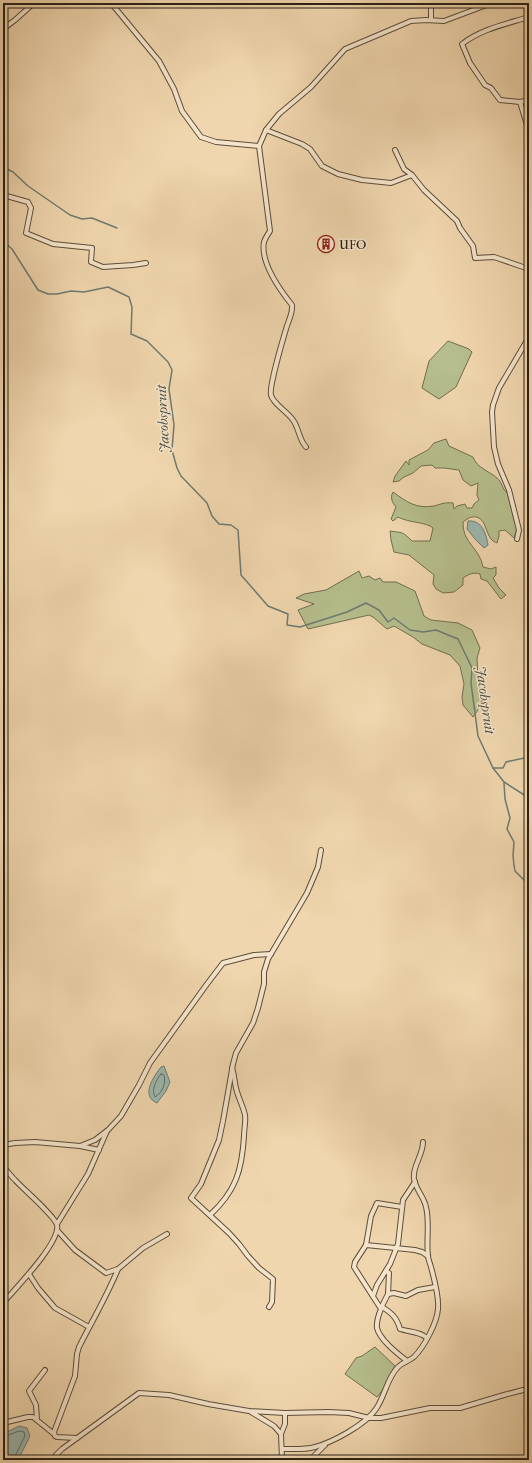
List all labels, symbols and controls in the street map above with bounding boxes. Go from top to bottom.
building icon: UFO [316,234,336,254]
place label: UFO [339,237,366,252]
water label: Jacobspruit [153,384,173,454]
water label: Jacobspruit [472,665,498,736]

